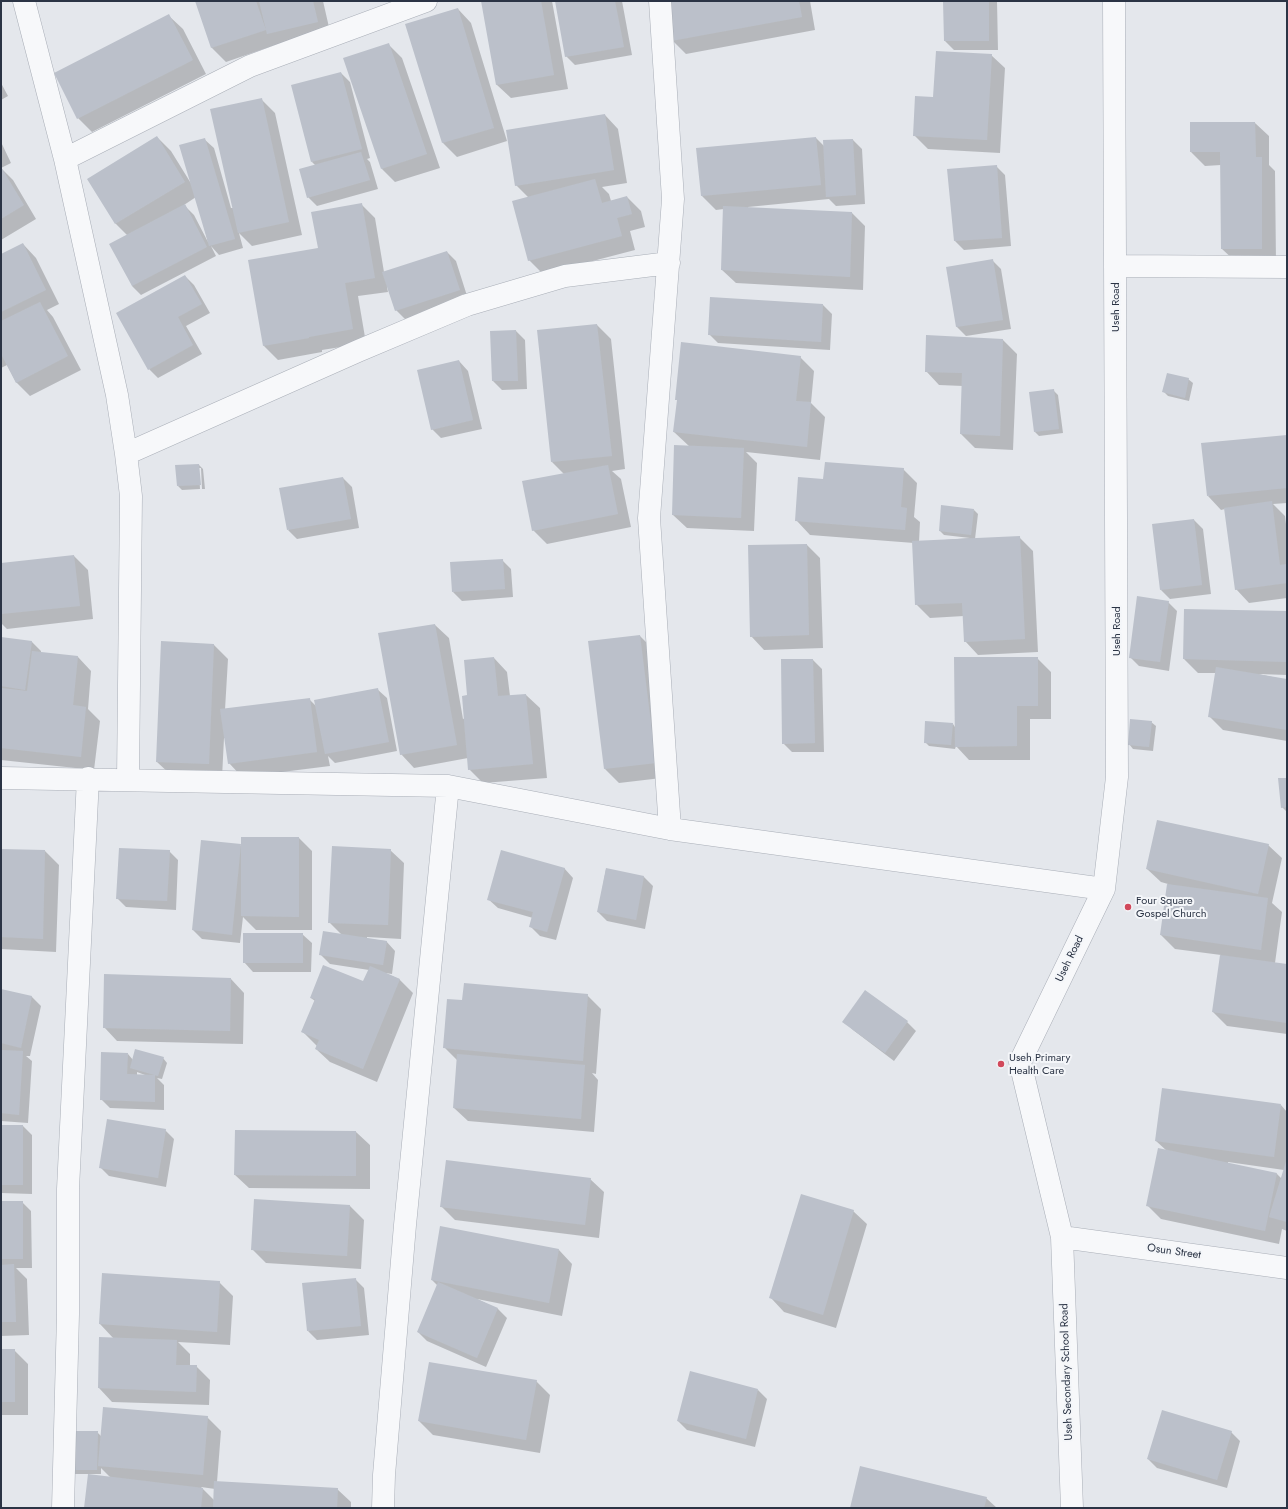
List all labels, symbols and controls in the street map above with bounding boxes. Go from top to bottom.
street label: Useh Road [1109,282,1123,332]
street label: Useh Road [1110,606,1124,656]
place label: Four Square Gospel Church [1136,894,1206,920]
marker: Four Square Gospel Church [1123,902,1133,912]
street label: Useh Road [1053,934,1087,984]
place label: Useh Primary Health Care [1009,1051,1070,1077]
marker: Useh Primary Health Care [996,1059,1006,1069]
street label: Osun Street [1146,1242,1202,1262]
street label: Useh Secondary School Road [1058,1303,1076,1441]

